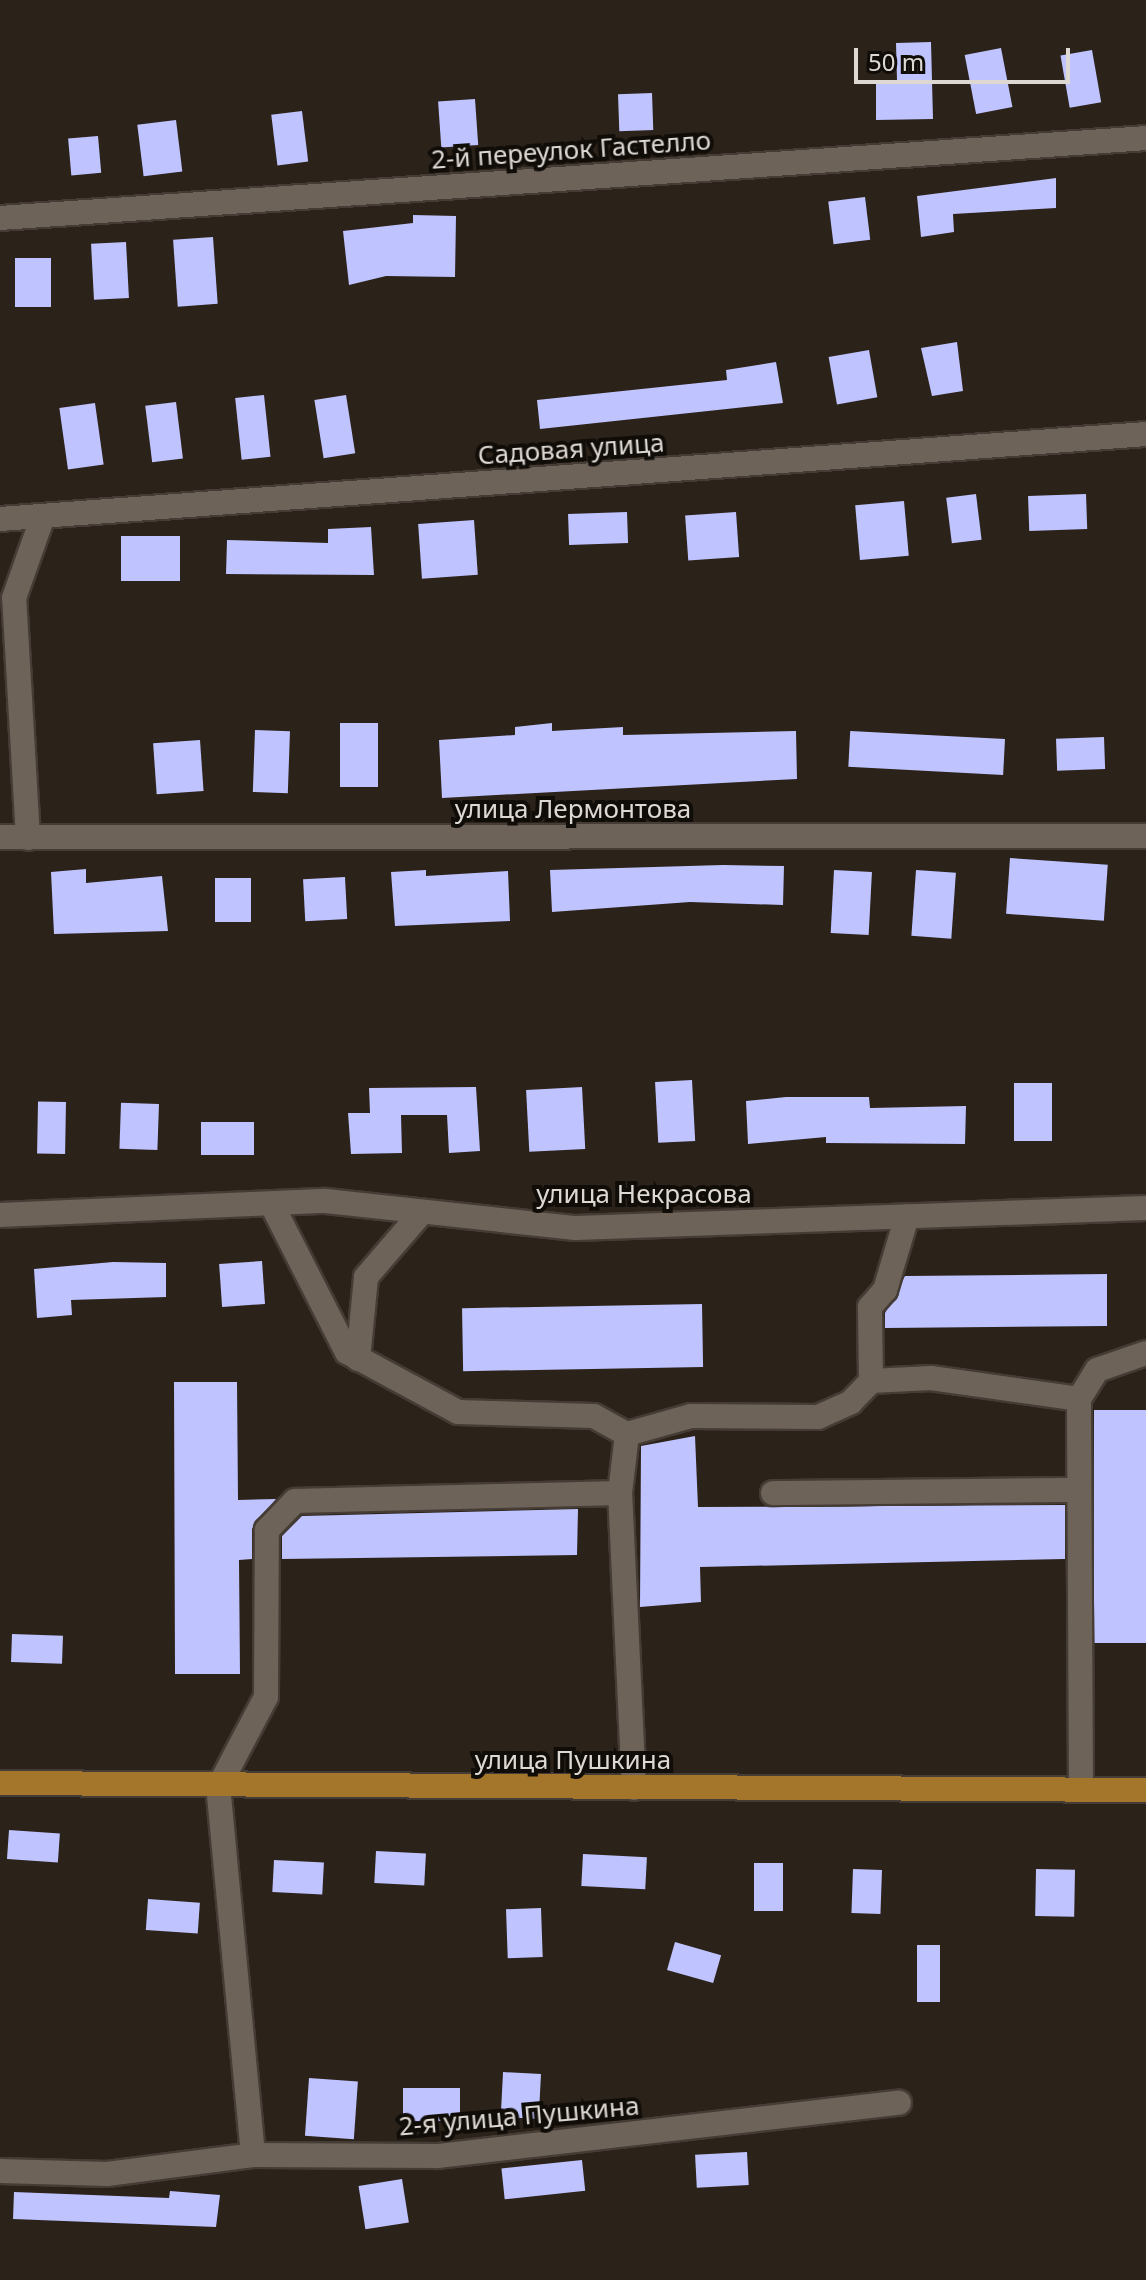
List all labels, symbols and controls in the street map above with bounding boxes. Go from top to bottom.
scale bar [858,32,1074,82]
text: 50 m [868,45,924,78]
street label: 2-й переулок Гастелло [430,125,712,175]
street label: Садовая улица [477,427,665,471]
street label: улица Лермонтова [455,793,691,825]
street label: улица Некрасова [536,1178,752,1210]
street label: улица Пушкина [475,1744,671,1776]
street label: 2-я улица Пушкина [397,2090,641,2142]

